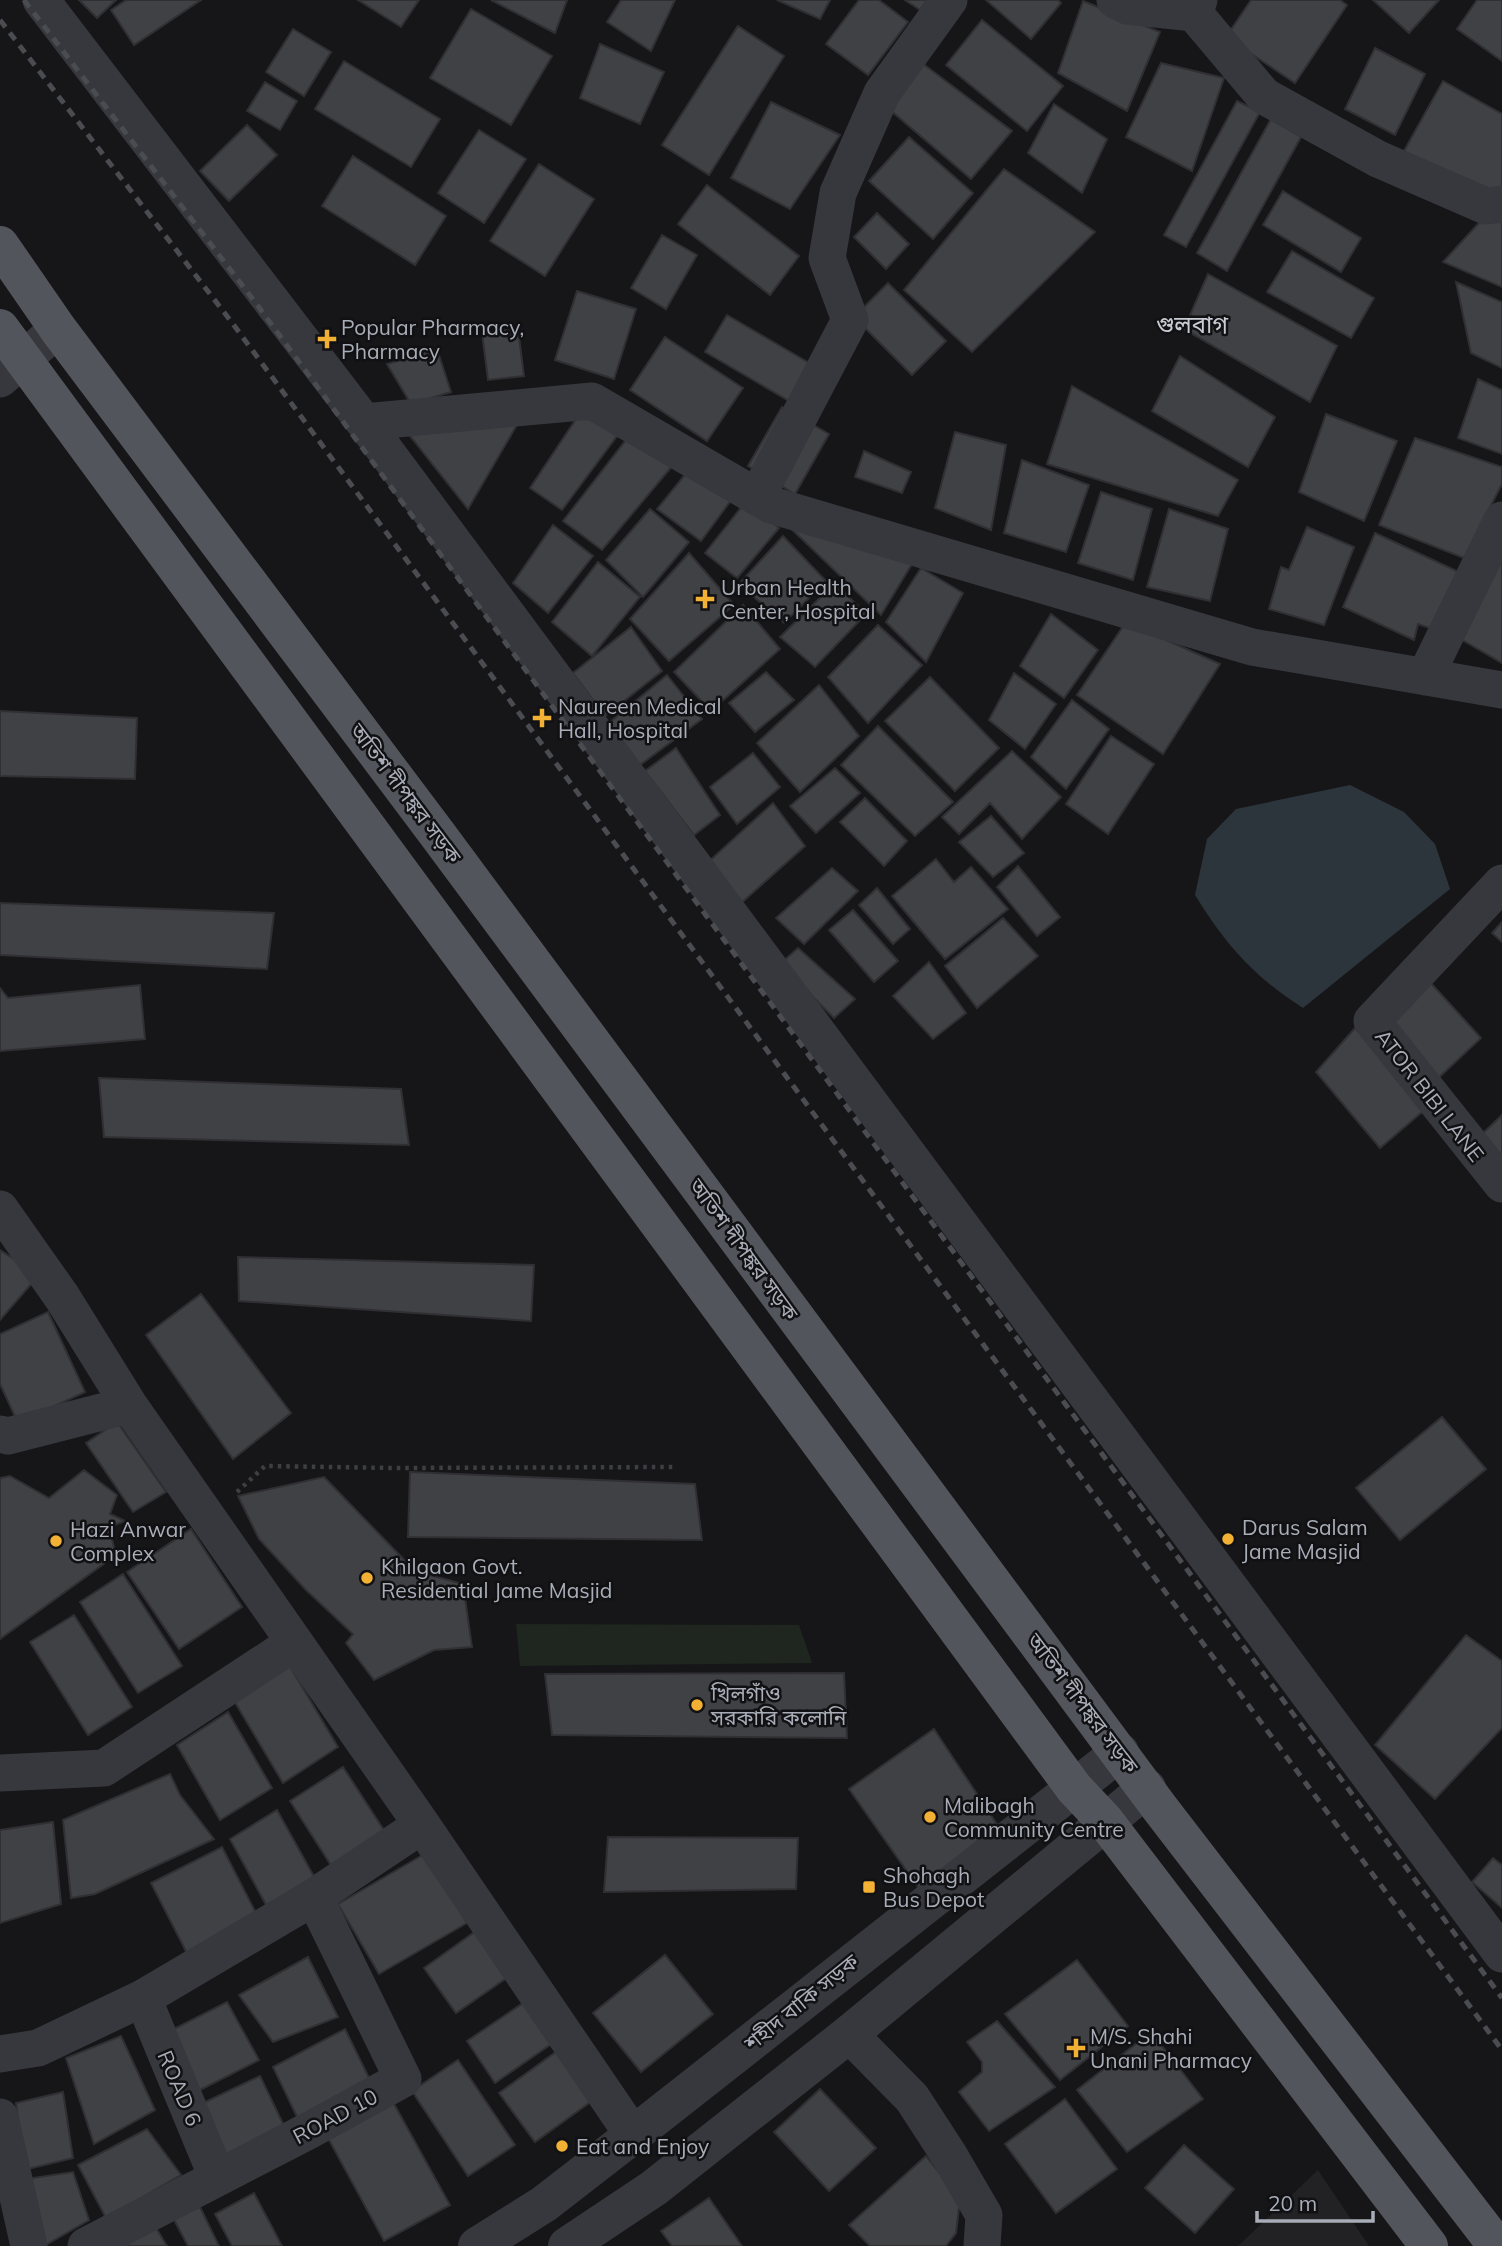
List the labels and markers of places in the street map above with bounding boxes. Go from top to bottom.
place label: Popular Pharmacy, Pharmacy [341,314,524,364]
marker: Popular Pharmacy, Pharmacy [319,331,335,347]
place label: Urban Health Center, Hospital [721,574,876,624]
marker: Urban Health Center, Hospital [695,589,715,609]
place label: Naureen Medical Hall, Hospital [558,693,721,743]
marker: Naureen Medical Hall, Hospital [532,708,552,728]
place label: Darus Salam Jame Masjid [1242,1514,1368,1564]
place label: Hazi Anwar Complex [70,1516,186,1566]
marker: Darus Salam Jame Masjid [1220,1531,1236,1547]
marker: Hazi Anwar Complex [48,1533,64,1549]
place label: Khilgaon Govt. Residential Jame Masjid [381,1553,612,1603]
marker: Khilgaon Govt. Residential Jame Masjid [359,1570,375,1586]
place label: খিলগাঁও সরকারি কলোনি [710,1680,847,1730]
marker: খিলগাঁও সরকারি কলোনি [689,1697,705,1713]
place label: Malibagh Community Centre [944,1792,1124,1842]
marker: Malibagh Community Centre [922,1809,938,1825]
place label: Shohagh Bus Depot [883,1862,984,1912]
marker: Shohagh Bus Depot [861,1879,877,1895]
place label: M/S. Shahi Unani Pharmacy [1090,2023,1252,2073]
marker: M/S. Shahi Unani Pharmacy [1068,2040,1084,2056]
place label: Eat and Enjoy [576,2133,709,2159]
marker: Eat and Enjoy [554,2138,570,2154]

